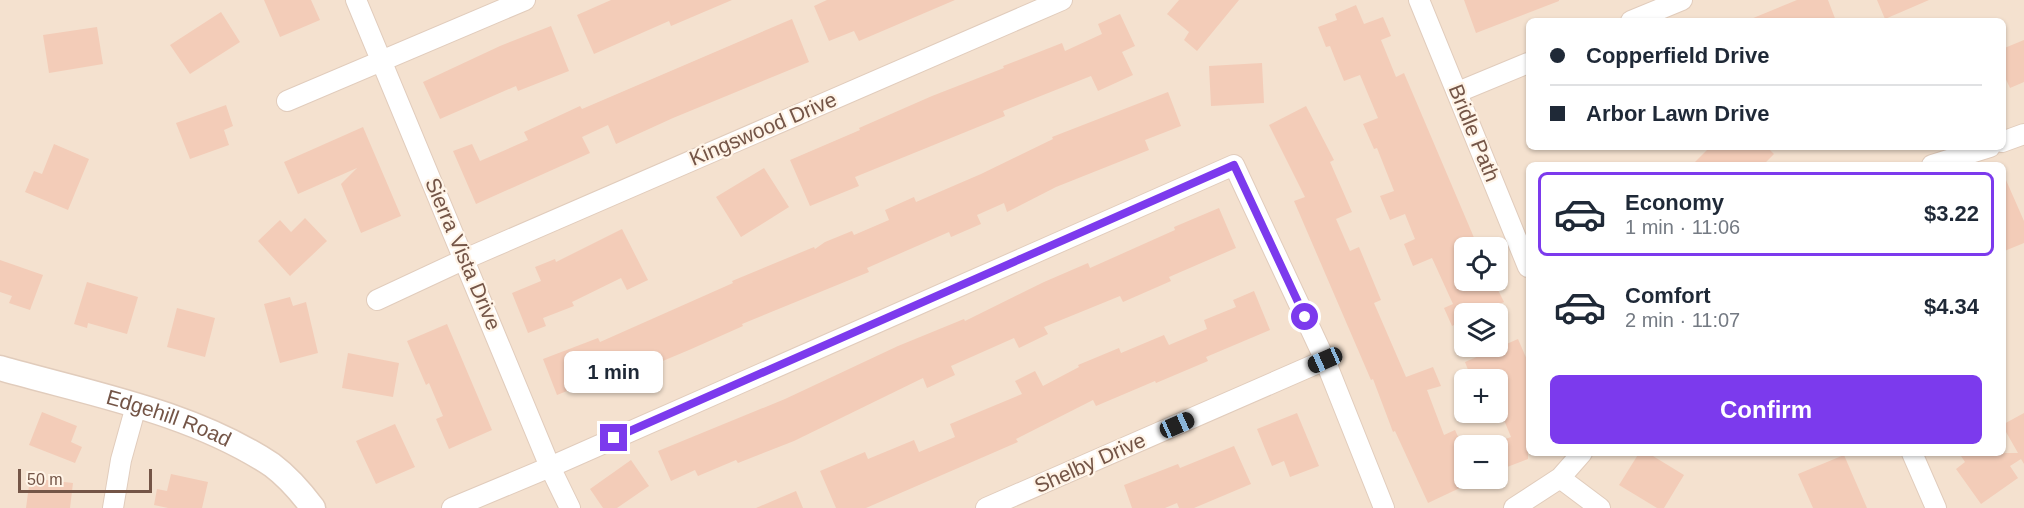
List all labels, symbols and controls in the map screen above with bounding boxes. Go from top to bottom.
text: Copperfield Drive [1586,43,1769,68]
street label: Bridle Path [1445,81,1504,185]
street label: Kingswood Drive [686,87,840,170]
text: Arbor Lawn Drive [1586,101,1769,126]
street label: Sierra Vista Drive [421,174,506,333]
icon: car [1553,187,1607,241]
text: Economy [1625,190,1724,215]
text: $3.22 [1924,201,1979,226]
text: 1 min · 11:06 [1625,216,1740,238]
map controls [1454,237,1508,489]
button: locate [1454,237,1508,291]
icon: car [1553,280,1607,334]
text: Comfort [1625,283,1711,308]
text: $4.34 [1924,294,1979,319]
route start [1291,303,1318,330]
button: layers [1454,303,1508,357]
text: 2 min · 11:07 [1625,309,1740,331]
car [1305,344,1345,376]
callout: 1 min [564,351,664,393]
text: 1 min [587,361,640,383]
button: + [1454,369,1508,423]
button: Confirm [1550,375,1982,444]
street label: Edgehill Road [104,385,235,451]
car [1157,409,1197,441]
route end [600,424,627,451]
street label: Shelby Drive [1031,428,1149,497]
button: − [1454,435,1508,489]
scale bar [18,466,152,494]
text: 50 m [27,471,63,488]

